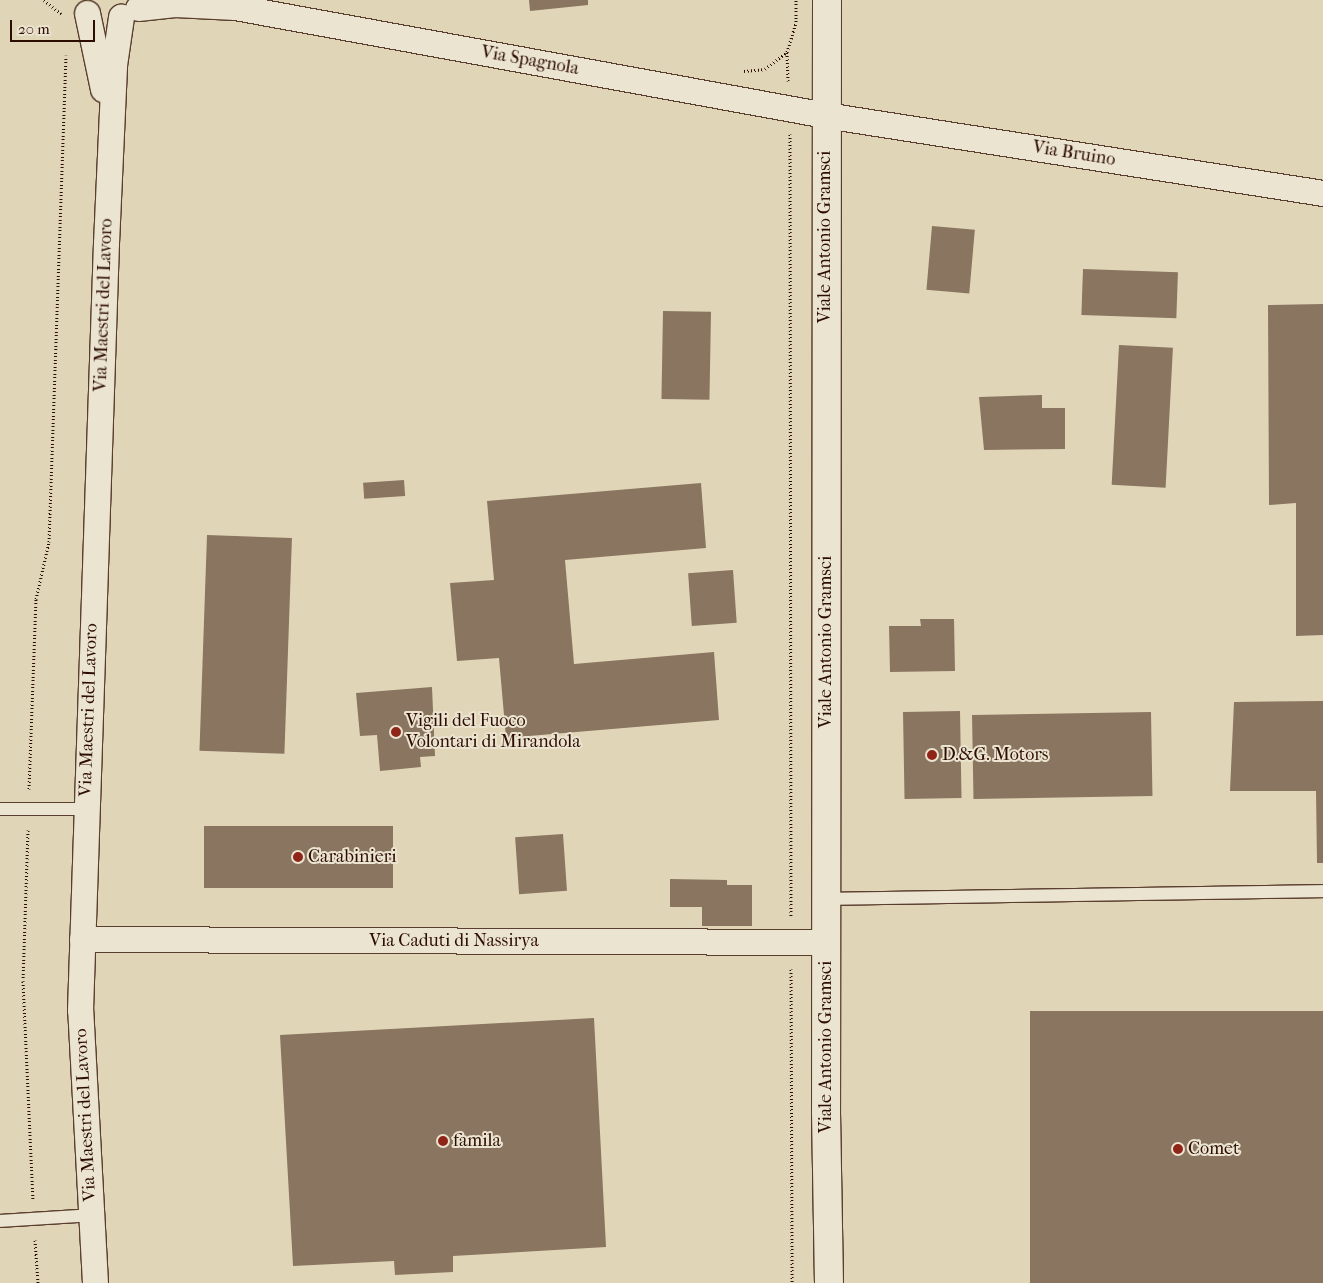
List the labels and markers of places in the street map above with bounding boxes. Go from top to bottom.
place label: Vigili del Fuoco Volontari di Mirandola [406,711,581,754]
marker: Vigili del Fuoco Volontari di Mirandola [390,726,402,738]
place label: D.&G. Motors [942,744,1048,766]
marker: D.&G. Motors [926,749,938,761]
place label: Carabinieri [308,846,397,868]
marker: Carabinieri [292,851,304,863]
place label: famila [453,1130,501,1152]
marker: famila [437,1135,449,1147]
place label: Comet [1188,1138,1239,1160]
marker: Comet [1172,1143,1184,1155]

